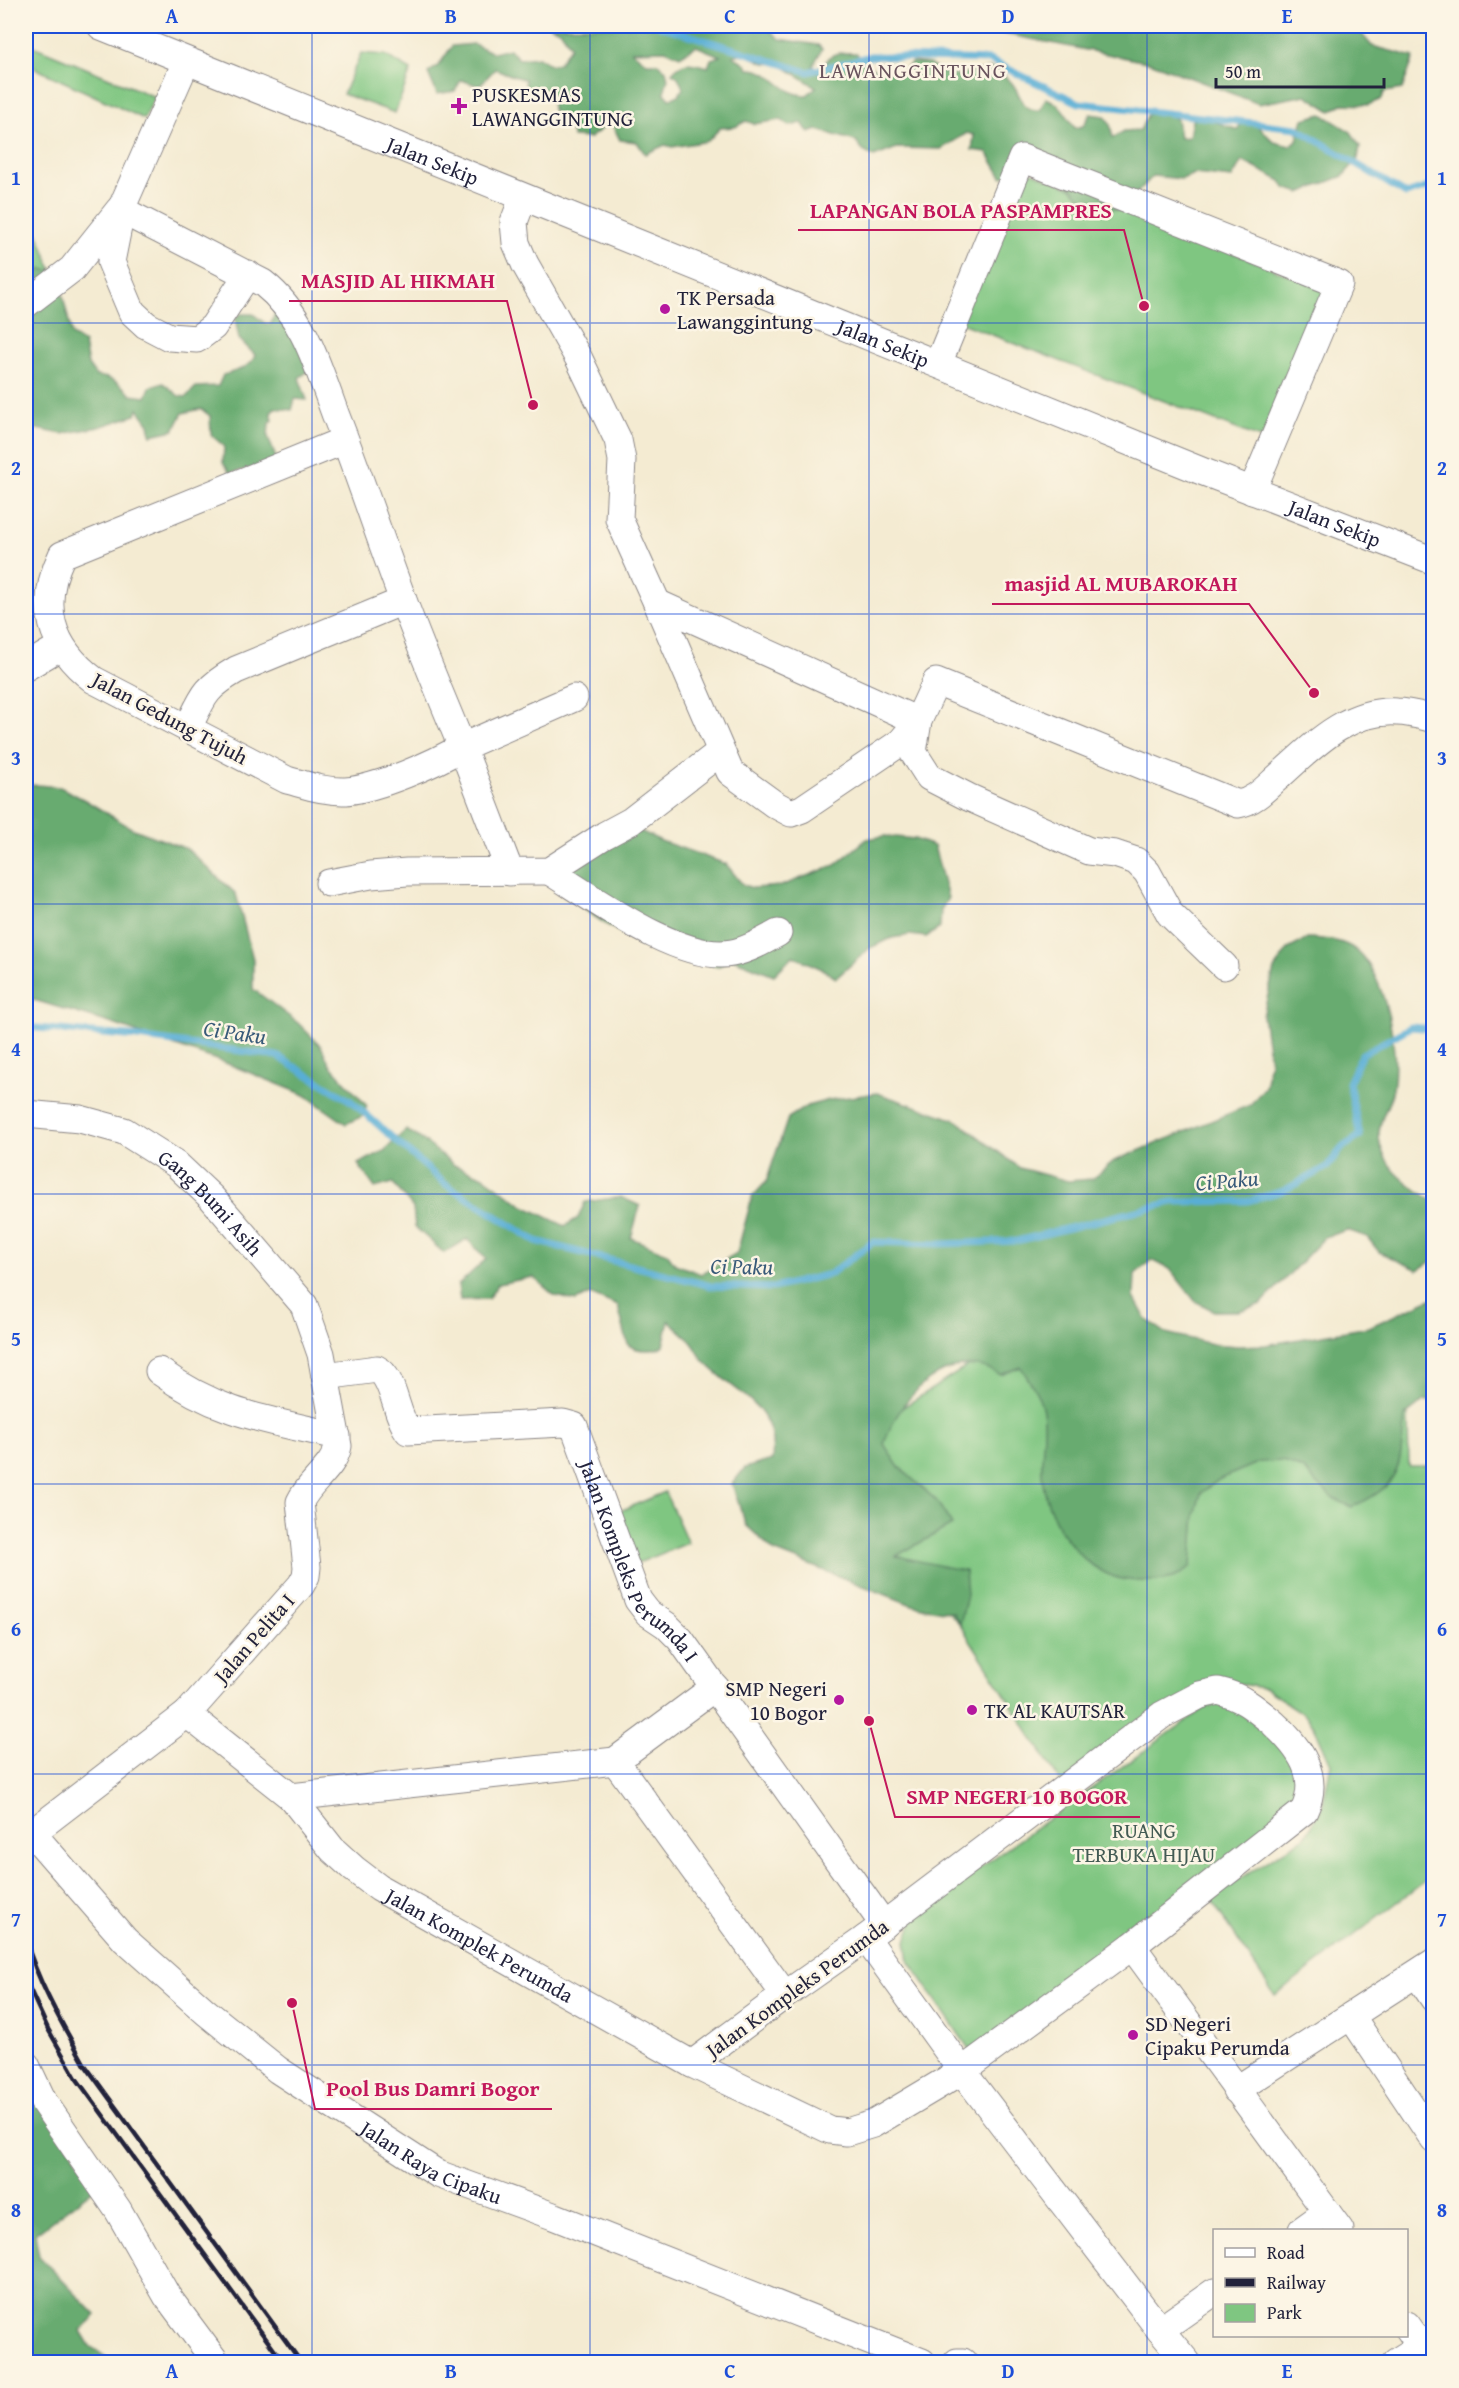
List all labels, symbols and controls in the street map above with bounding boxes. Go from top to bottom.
text: A [166,1,179,30]
text: B [445,1,457,30]
text: C [724,1,736,30]
text: D [1001,1,1015,30]
text: E [1282,1,1293,30]
scale bar [1216,51,1384,89]
district label: LAWANGGINTUNG [819,54,1007,86]
text: 50 m [1225,58,1261,85]
place label: PUSKESMAS LAWANGGINTUNG [472,79,633,134]
marker: PUSKESMAS LAWANGGINTUNG [450,97,468,115]
street label: Jalan Sekip [379,127,484,193]
text: 1 [11,163,21,192]
text: 1 [1437,163,1447,192]
callout: LAPANGAN BOLA PASPAMPRES [798,190,1124,230]
text: LAPANGAN BOLA PASPAMPRES [810,194,1112,226]
callout: MASJID AL HIKMAH [289,261,507,301]
text: MASJID AL HIKMAH [301,264,495,296]
place label: TK Persada Lawanggintung [677,282,813,337]
marker: TK Persada Lawanggintung [658,302,672,316]
street label: Jalan Sekip [830,309,934,375]
text: 2 [11,453,21,482]
text: 2 [1437,453,1447,482]
street label: Jalan Sekip [1281,490,1386,555]
callout: masjid AL MUBAROKAH [992,564,1249,604]
text: masjid AL MUBAROKAH [1005,567,1237,599]
street label: Jalan Gedung Tujuh [84,662,254,772]
text: 3 [11,743,21,772]
text: 3 [1437,743,1447,772]
water label: Ci Paku [202,1012,268,1052]
text: 4 [11,1034,21,1063]
text: 4 [1437,1034,1447,1063]
street label: Gang Bumi Asih [153,1141,271,1263]
water label: Ci Paku [1194,1161,1260,1199]
water label: Ci Paku [710,1249,774,1283]
text: 5 [11,1324,21,1353]
text: 5 [1437,1324,1447,1353]
street label: Jalan Kompleks Perumda I [571,1453,707,1668]
street label: Jalan Pelita I [204,1586,302,1692]
text: 6 [11,1614,21,1643]
text: 6 [1437,1614,1447,1643]
place label: SMP Negeri 10 Bogor [725,1673,827,1728]
marker: SMP Negeri 10 Bogor [832,1693,846,1707]
place label: TK AL KAUTSAR [984,1695,1126,1726]
marker: TK AL KAUTSAR [965,1703,979,1717]
callout: SMP NEGERI 10 BOGOR [895,1777,1140,1817]
text: SMP NEGERI 10 BOGOR [906,1780,1128,1812]
park label: RUANG TERBUKA HIJAU [1073,1815,1216,1870]
street label: Jalan Komplek Perumda [378,1878,579,2010]
text: 7 [11,1904,21,1933]
text: 7 [1437,1904,1447,1933]
street label: Jalan Kompleks Perumda [697,1911,895,2067]
place label: SD Negeri Cipaku Perumda [1145,2008,1290,2063]
marker: SD Negeri Cipaku Perumda [1126,2028,1140,2042]
callout: Pool Bus Damri Bogor [315,2069,552,2109]
text: Pool Bus Damri Bogor [326,2072,540,2104]
street label: Jalan Raya Cipaku [352,2111,507,2212]
text: 8 [11,2195,21,2224]
text: 8 [1437,2195,1447,2224]
legend [1213,2229,1408,2337]
text: Road [1267,2239,1305,2266]
text: Railway [1267,2269,1326,2296]
text: Park [1267,2299,1303,2326]
text: A [166,2356,179,2385]
text: B [445,2356,457,2385]
text: C [724,2356,736,2385]
text: D [1001,2356,1015,2385]
text: E [1282,2356,1293,2385]

